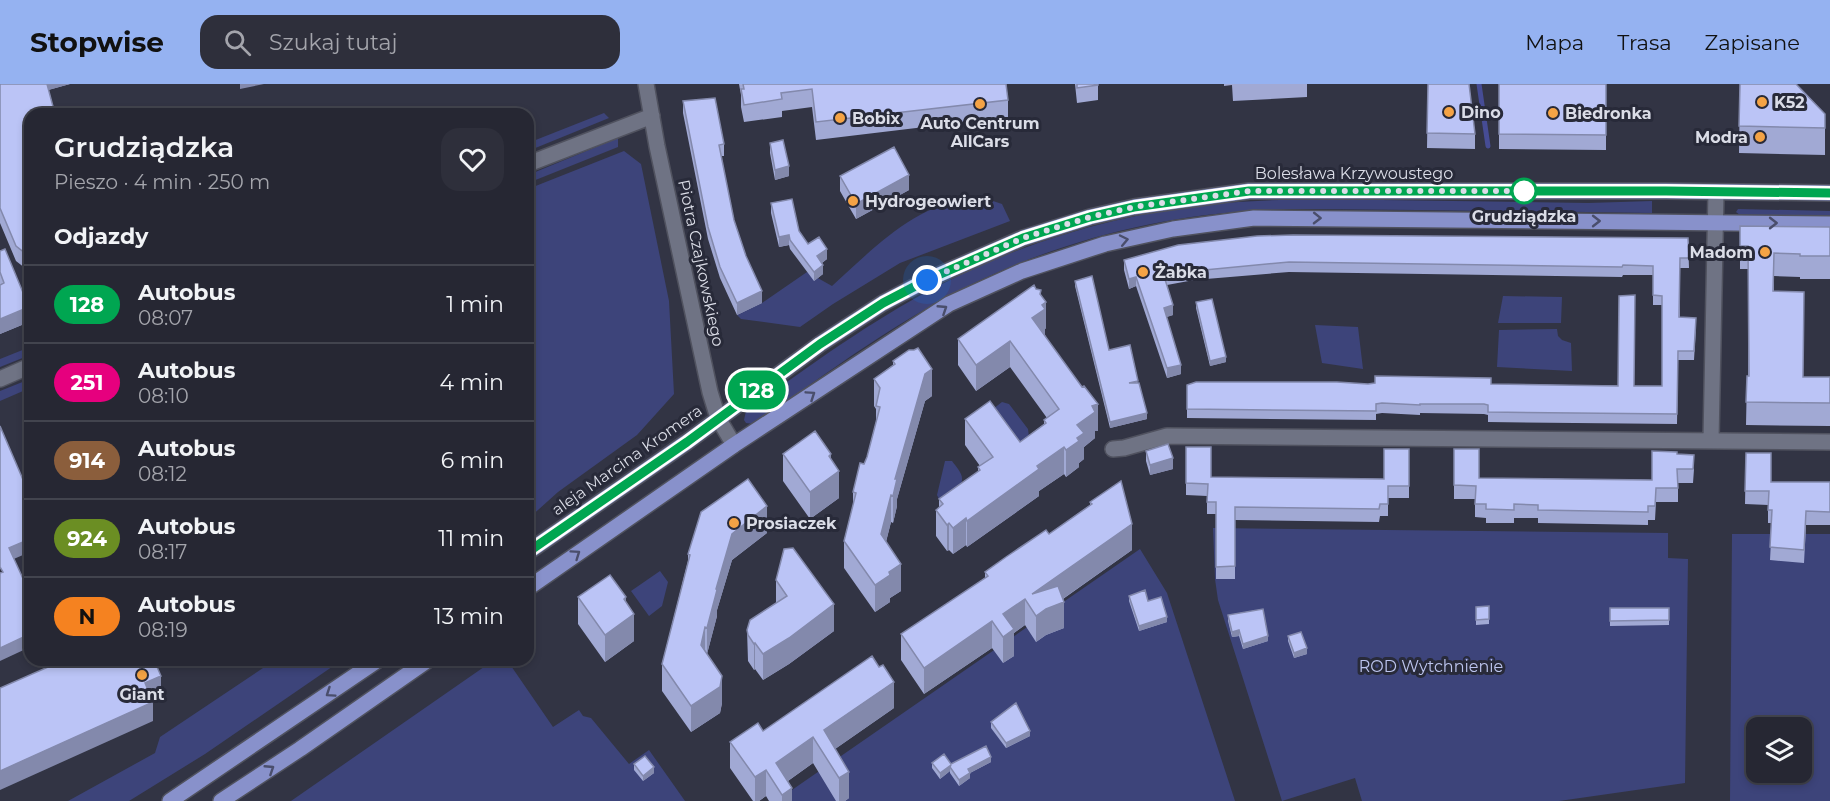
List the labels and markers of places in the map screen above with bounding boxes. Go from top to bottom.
place label: K52 [1774,93,1805,112]
marker: K52 [1755,95,1769,109]
marker: Auto Centrum AllCars [973,97,987,111]
place label: Dino [1461,103,1501,122]
place label: Biedronka [1565,104,1652,123]
marker: Dino [1442,105,1456,119]
marker: Biedronka [1546,106,1560,120]
place label: Bobix [852,109,901,128]
marker: Bobix [833,111,847,125]
place label: Auto Centrum AllCars [920,114,1039,151]
place label: Modra [1695,128,1748,147]
marker: Modra [1753,130,1767,144]
marker: Grudziądzka [1511,178,1537,204]
place label: Hydrogeowiert [865,192,991,211]
marker: Hydrogeowiert [846,194,860,208]
place label: Grudziądzka [1472,207,1576,227]
place label: Madom [1689,243,1753,262]
marker: Madom [1758,245,1772,259]
place label: Żabka [1155,263,1207,282]
marker: Żabka [1136,265,1150,279]
place label: Prosiaczek [746,514,837,533]
marker: Prosiaczek [727,516,741,530]
marker: Giant [135,668,149,682]
place label: Giant [119,685,165,704]

